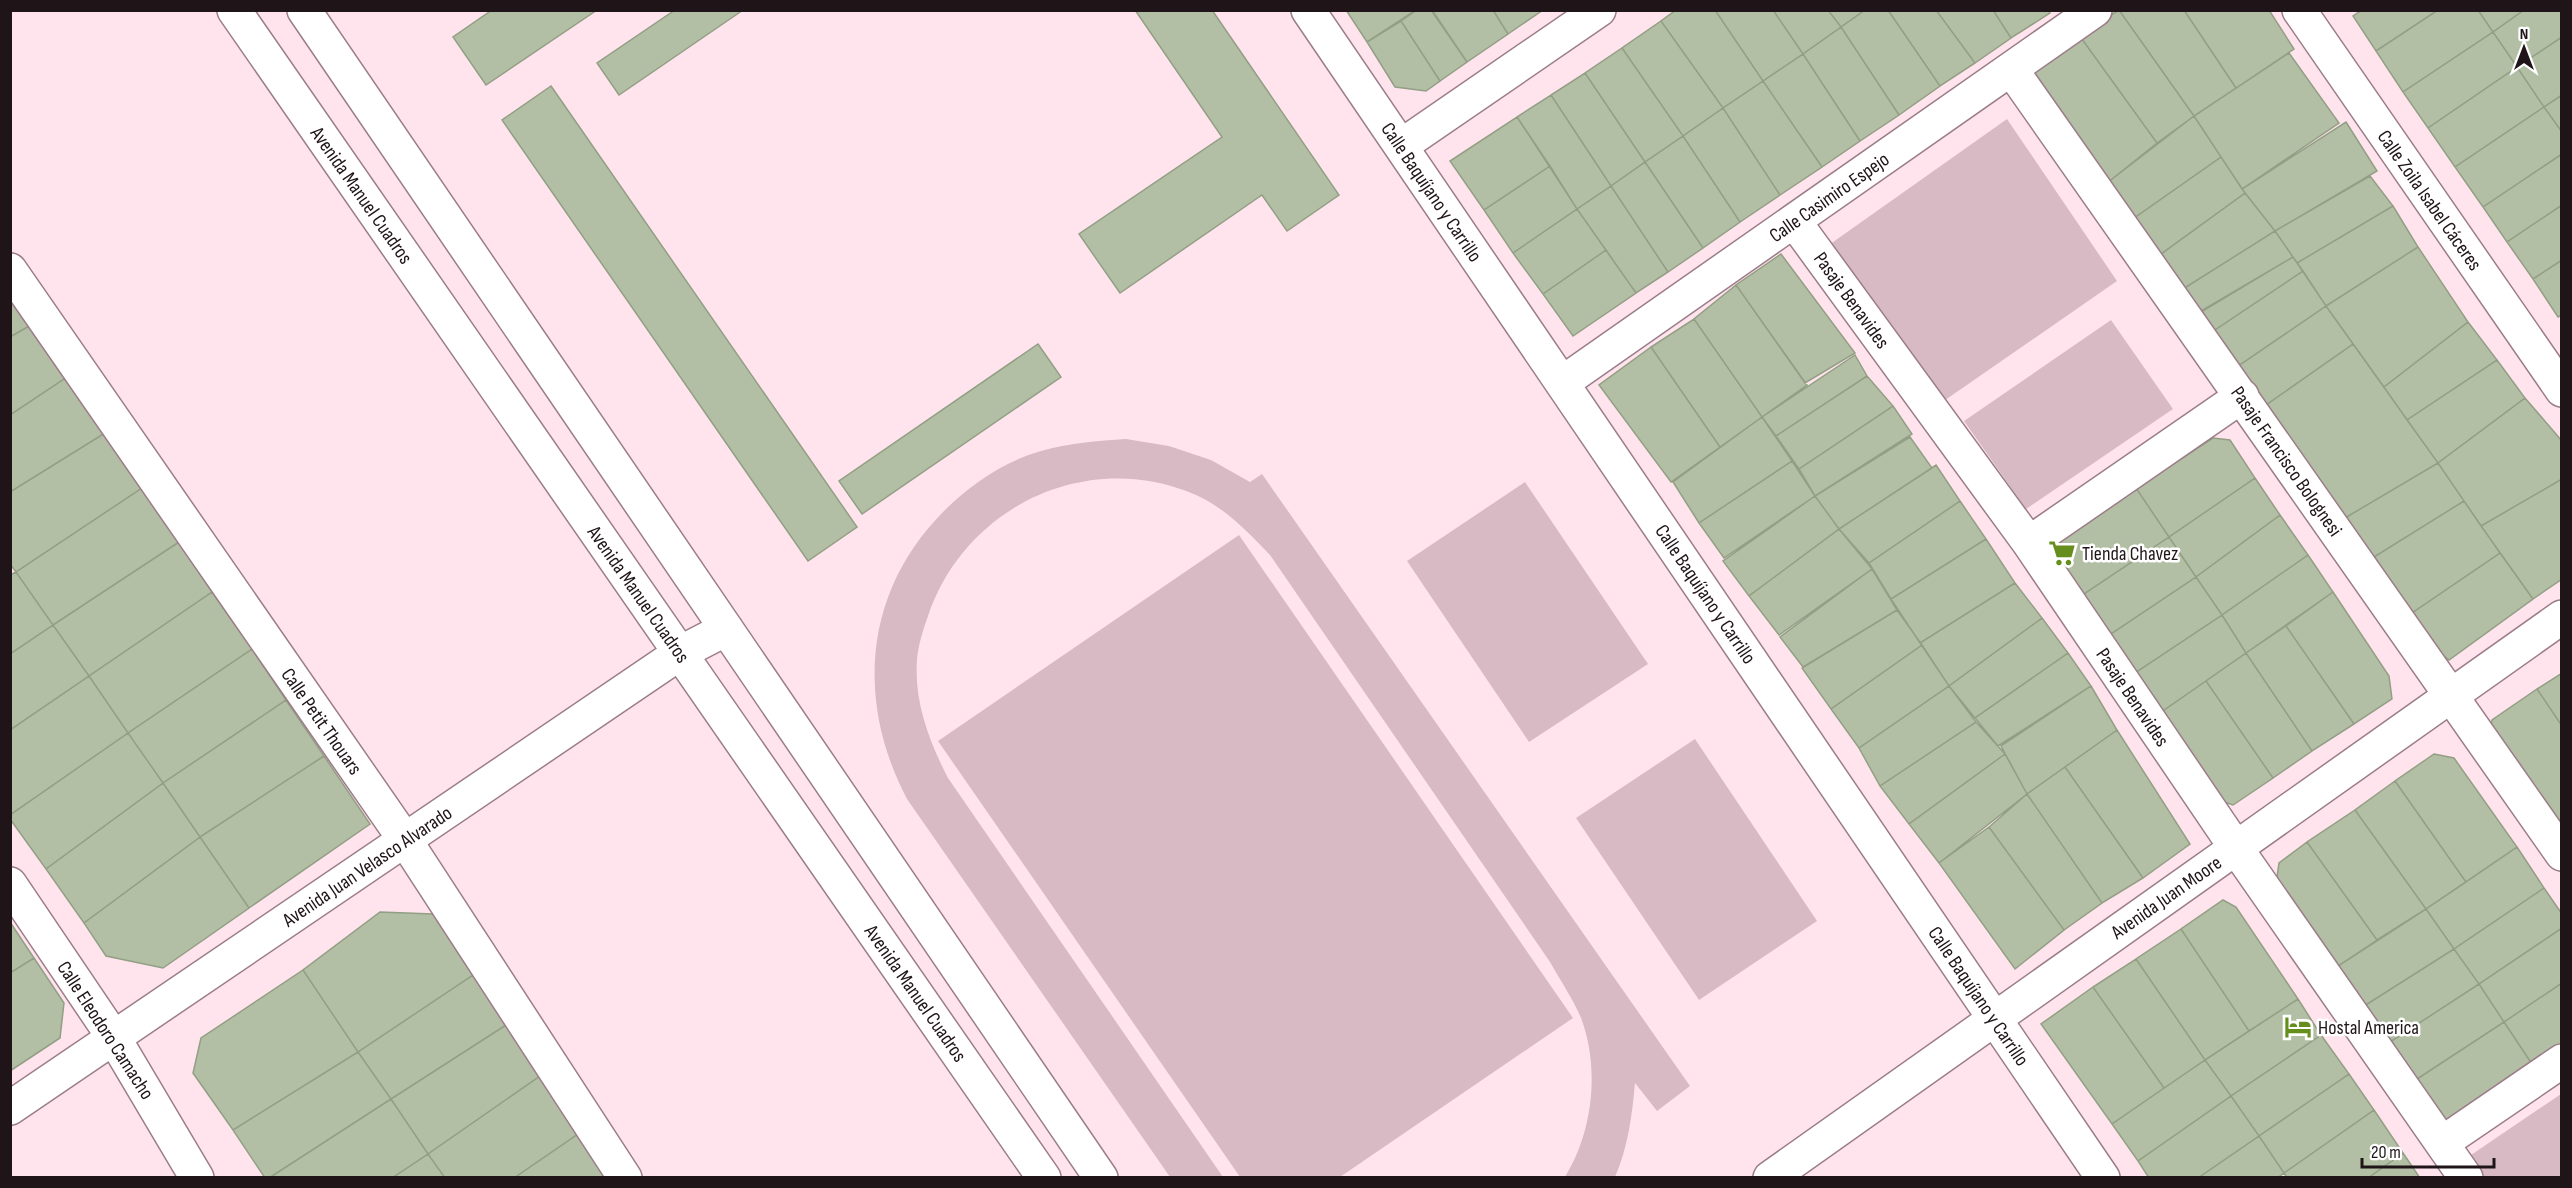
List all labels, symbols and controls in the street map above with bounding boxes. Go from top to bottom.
north arrow [2494,18,2554,78]
text: N [2520,25,2528,44]
street label: Calle Baquíjano y Carrillo [1376,118,1487,267]
street label: Avenida Manuel Cuadros [304,122,417,269]
street label: Calle Zoila Isabel Cáceres [2372,126,2487,275]
street label: Calle Casimiro Espejo [1765,148,1894,248]
street label: Pasaje Benavides [1808,248,1894,354]
street label: Pasaje Francisco Bolognesi [2225,382,2347,541]
street label: Calle Baquíjano y Carrillo [1650,520,1761,669]
street label: Avenida Manuel Cuadros [581,521,694,668]
supermarket icon: Tienda Chavez [2047,538,2077,568]
place label: Tienda Chavez [2082,542,2178,566]
street label: Pasaje Benavides [2090,644,2174,751]
street label: Calle Petit Thouars [276,664,367,780]
street label: Avenida Juan Velasco Alvarado [277,801,457,933]
street label: Avenida Juan Moore [2106,851,2226,945]
street label: Avenida Manuel Cuadros [858,920,971,1067]
street label: Calle Baquíjano y Carrillo [1923,922,2034,1071]
street label: Calle Eleodoro Camacho [52,957,159,1104]
hotel icon: Hostal America [2283,1012,2313,1042]
place label: Hostal America [2318,1016,2419,1040]
scale bar [2362,1131,2494,1169]
text: 20 m [2371,1142,2401,1163]

